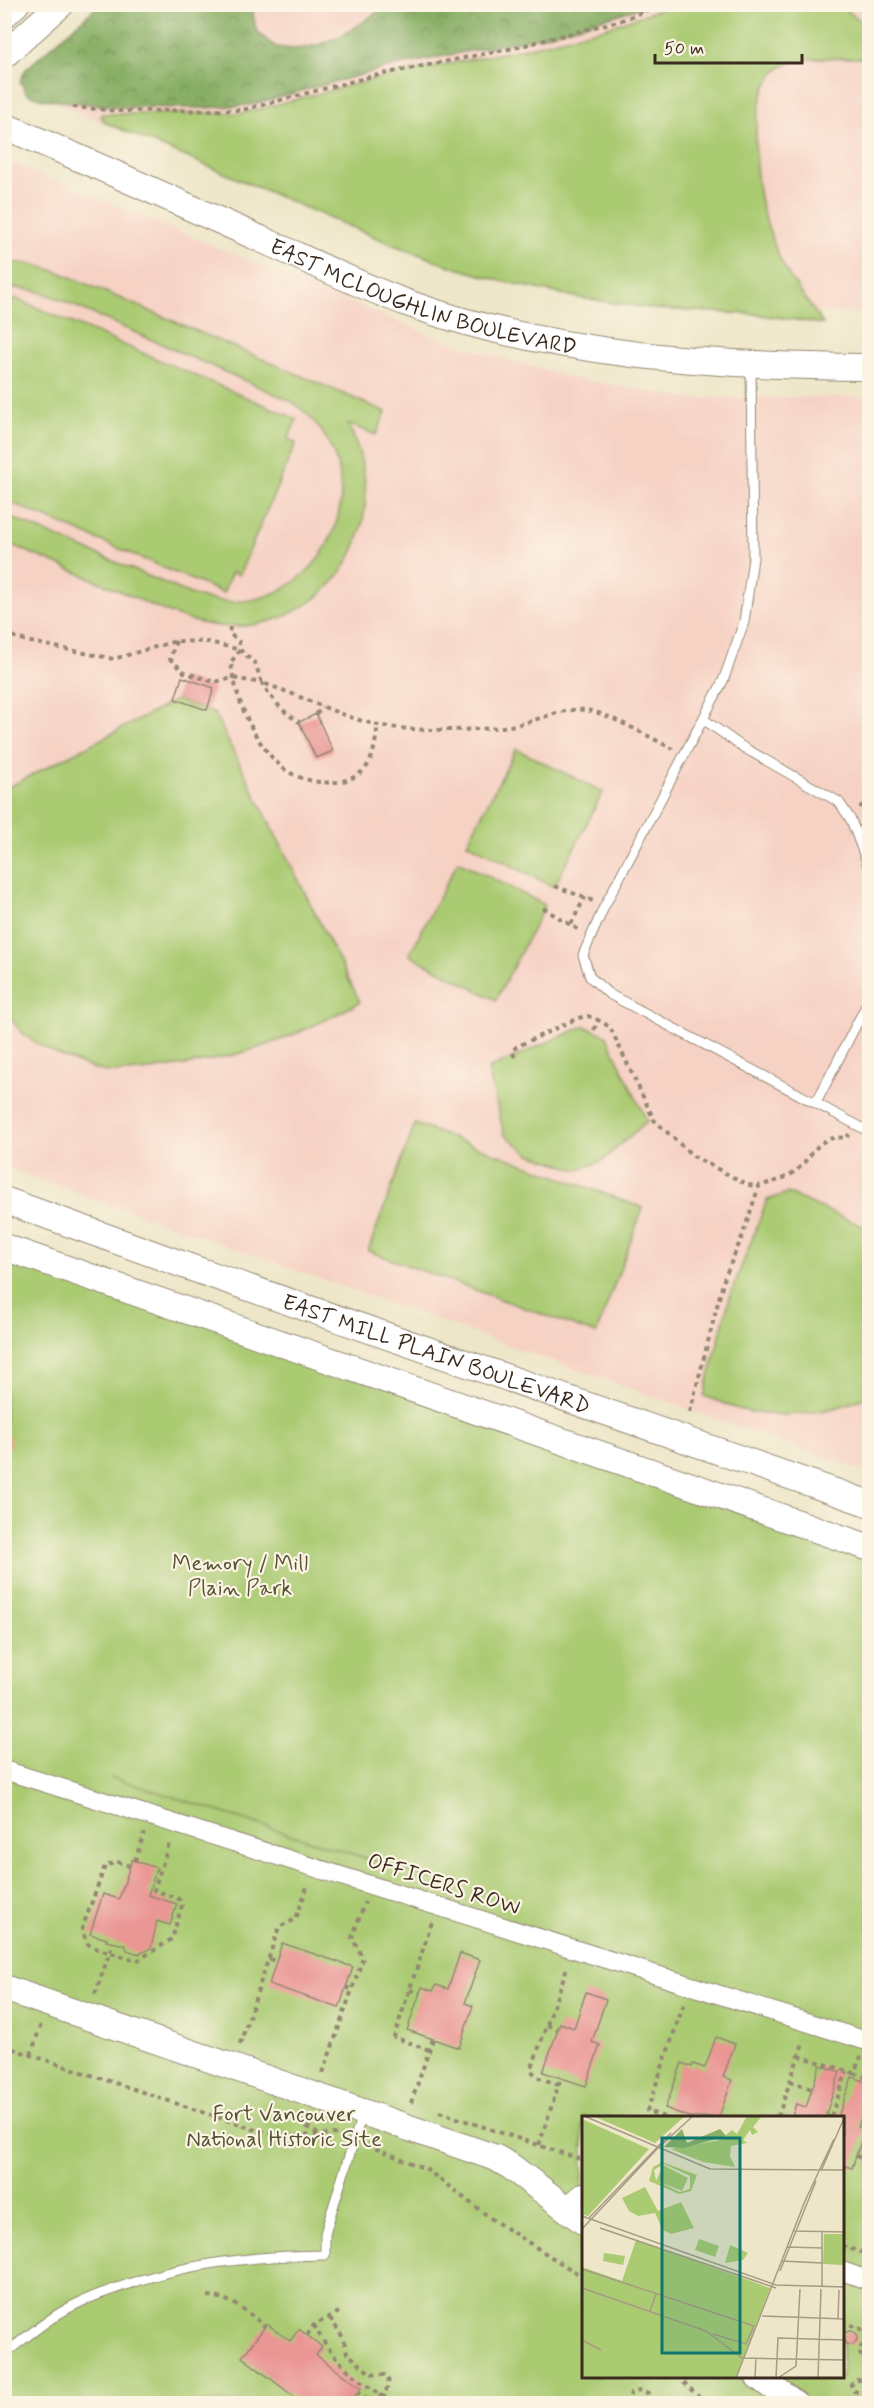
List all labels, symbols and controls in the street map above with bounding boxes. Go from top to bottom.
scale bar [655,27,802,65]
text: 50 m [664,37,704,61]
street label: EAST MCLOUGHLIN BOULEVARD [265,233,579,362]
street label: EAST MILL PLAIN BOULEVARD [278,1289,594,1422]
park label: Memory / Mill Plain Park [172,1550,308,1603]
street label: OFFICERS ROW [364,1847,523,1923]
park label: Fort Vancouver National Historic Site [186,2101,382,2154]
inset map [582,2116,844,2378]

